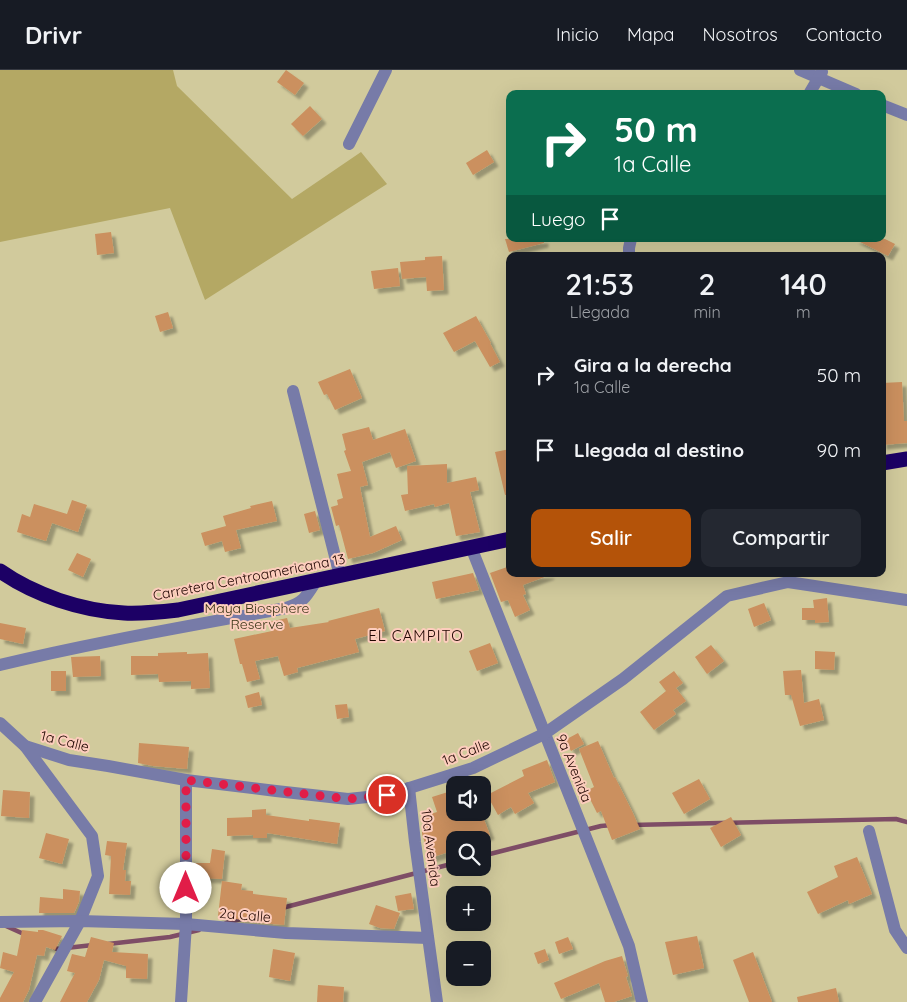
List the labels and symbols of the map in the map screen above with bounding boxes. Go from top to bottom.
street label: Carretera Centroamericana 13 [151,549,347,605]
park label: Maya Biosphere Reserve [205,599,309,633]
district label: EL CAMPITO [368,626,464,645]
street label: 1a Calle [39,726,91,756]
street label: 9a Avenida [552,731,596,805]
street label: 1a Calle [440,735,492,769]
pin [366,774,408,816]
street label: 10a Avenida [417,808,445,888]
position arrow [159,861,211,913]
street label: 2a Calle [218,904,272,926]

